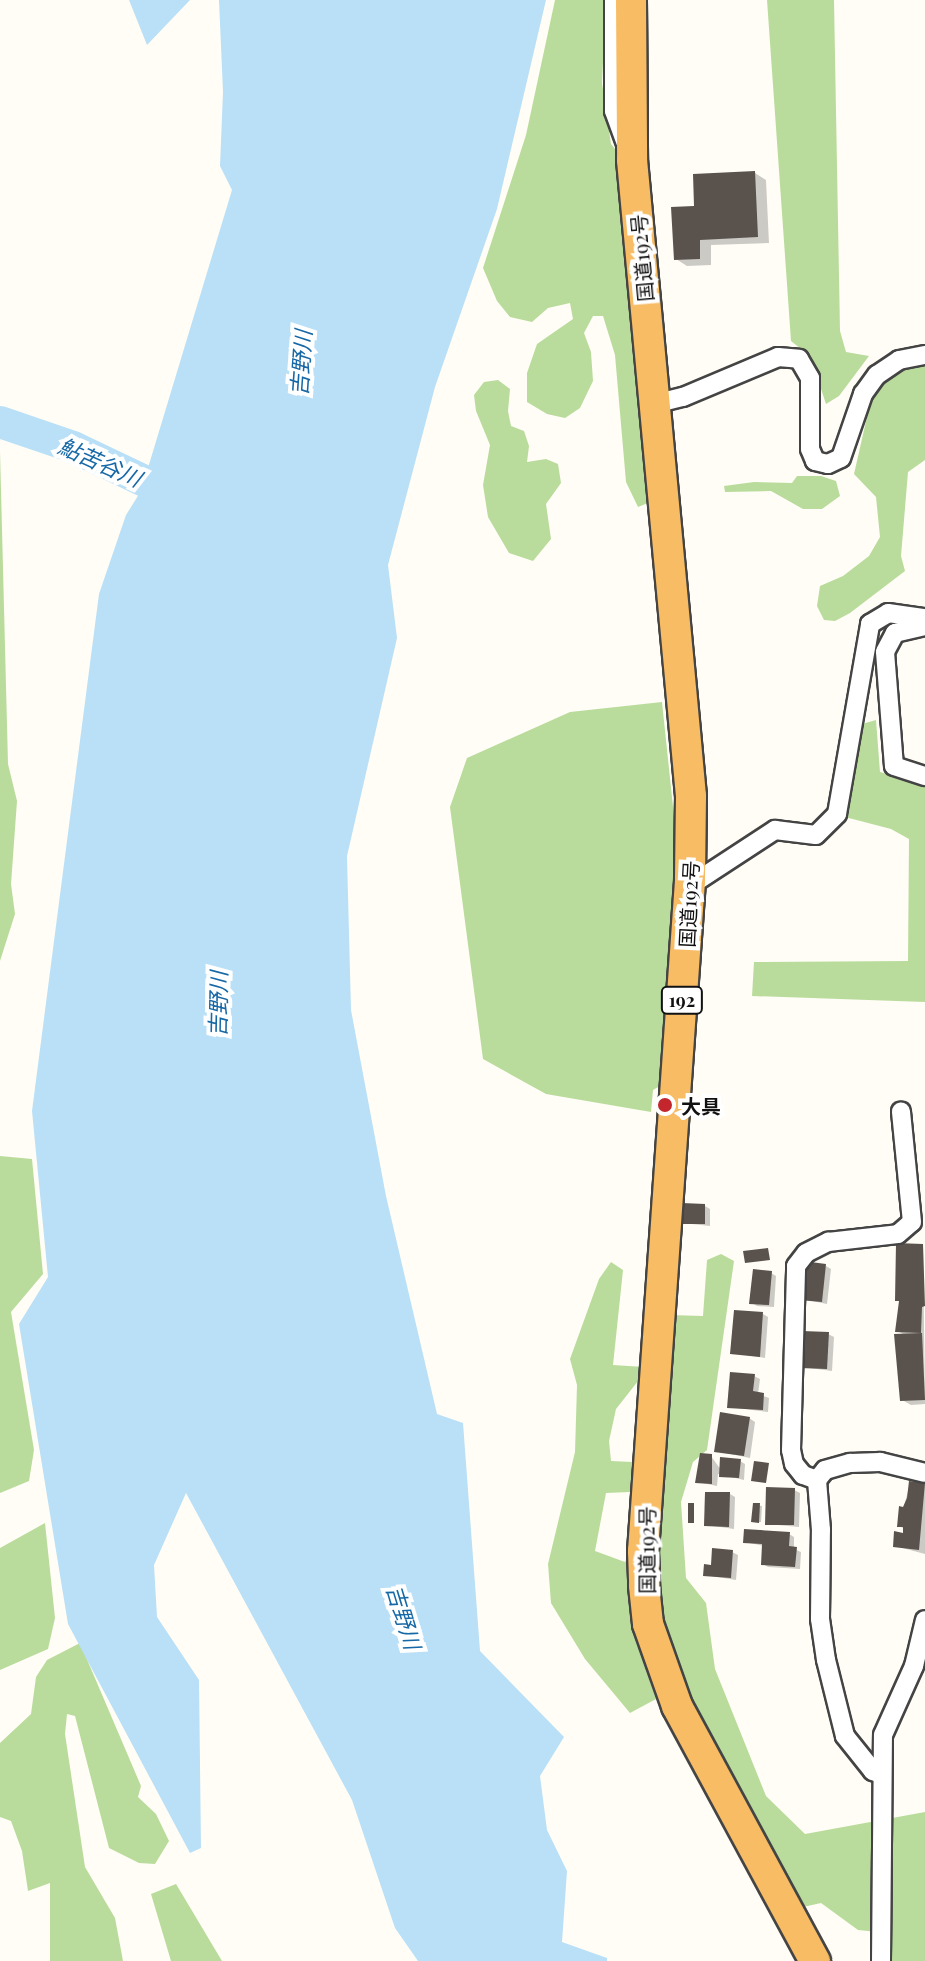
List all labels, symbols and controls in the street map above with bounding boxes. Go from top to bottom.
street label: 国道192号 [625,214,657,302]
water label: 吉野川 [286,329,316,397]
water label: 鮎苦谷川 [54,432,146,492]
street label: 国道192号 [674,860,702,948]
water label: 吉野川 [204,971,232,1037]
road number: 192 [660,986,704,1014]
place label: 大具 [681,1093,721,1117]
marker: 大具 [656,1096,674,1114]
street label: 国道192号 [634,1506,658,1594]
water label: 吉野川 [382,1582,426,1652]

